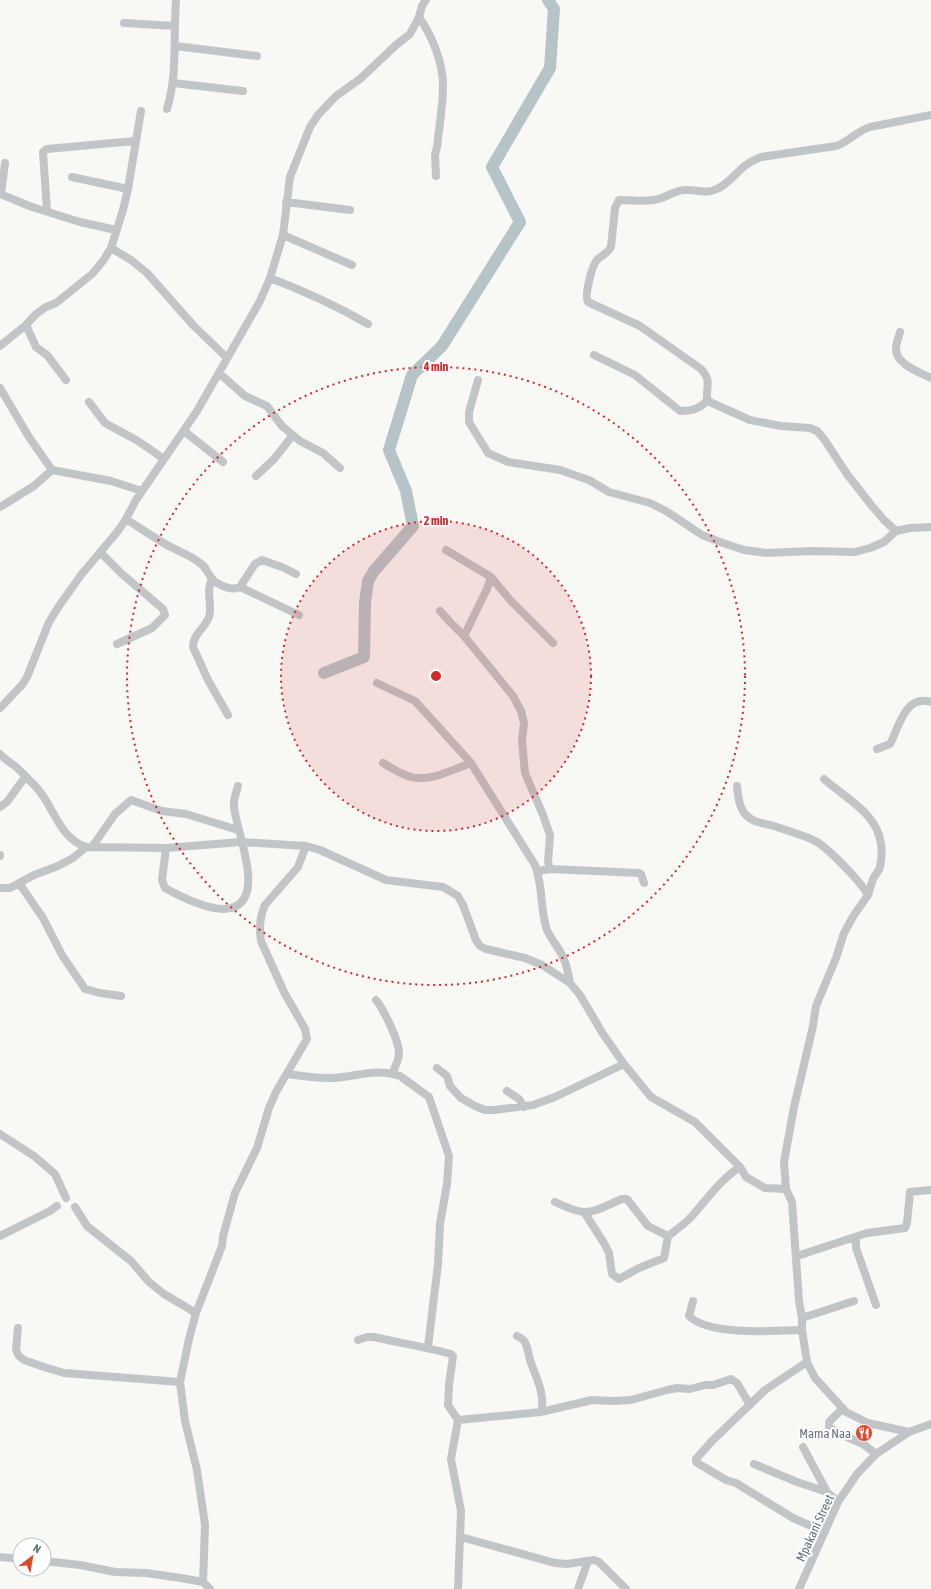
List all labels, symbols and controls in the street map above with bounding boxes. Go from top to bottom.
text: 4 min [423,360,448,374]
text: 2 min [424,514,448,528]
centre of rings [429,669,443,683]
restaurant icon: Mama Naa [854,1423,874,1443]
place label: Mama Naa [799,1426,851,1441]
street label: Mpakani Street [793,1492,837,1564]
north arrow [12,1537,52,1577]
text: N [31,1542,43,1555]

